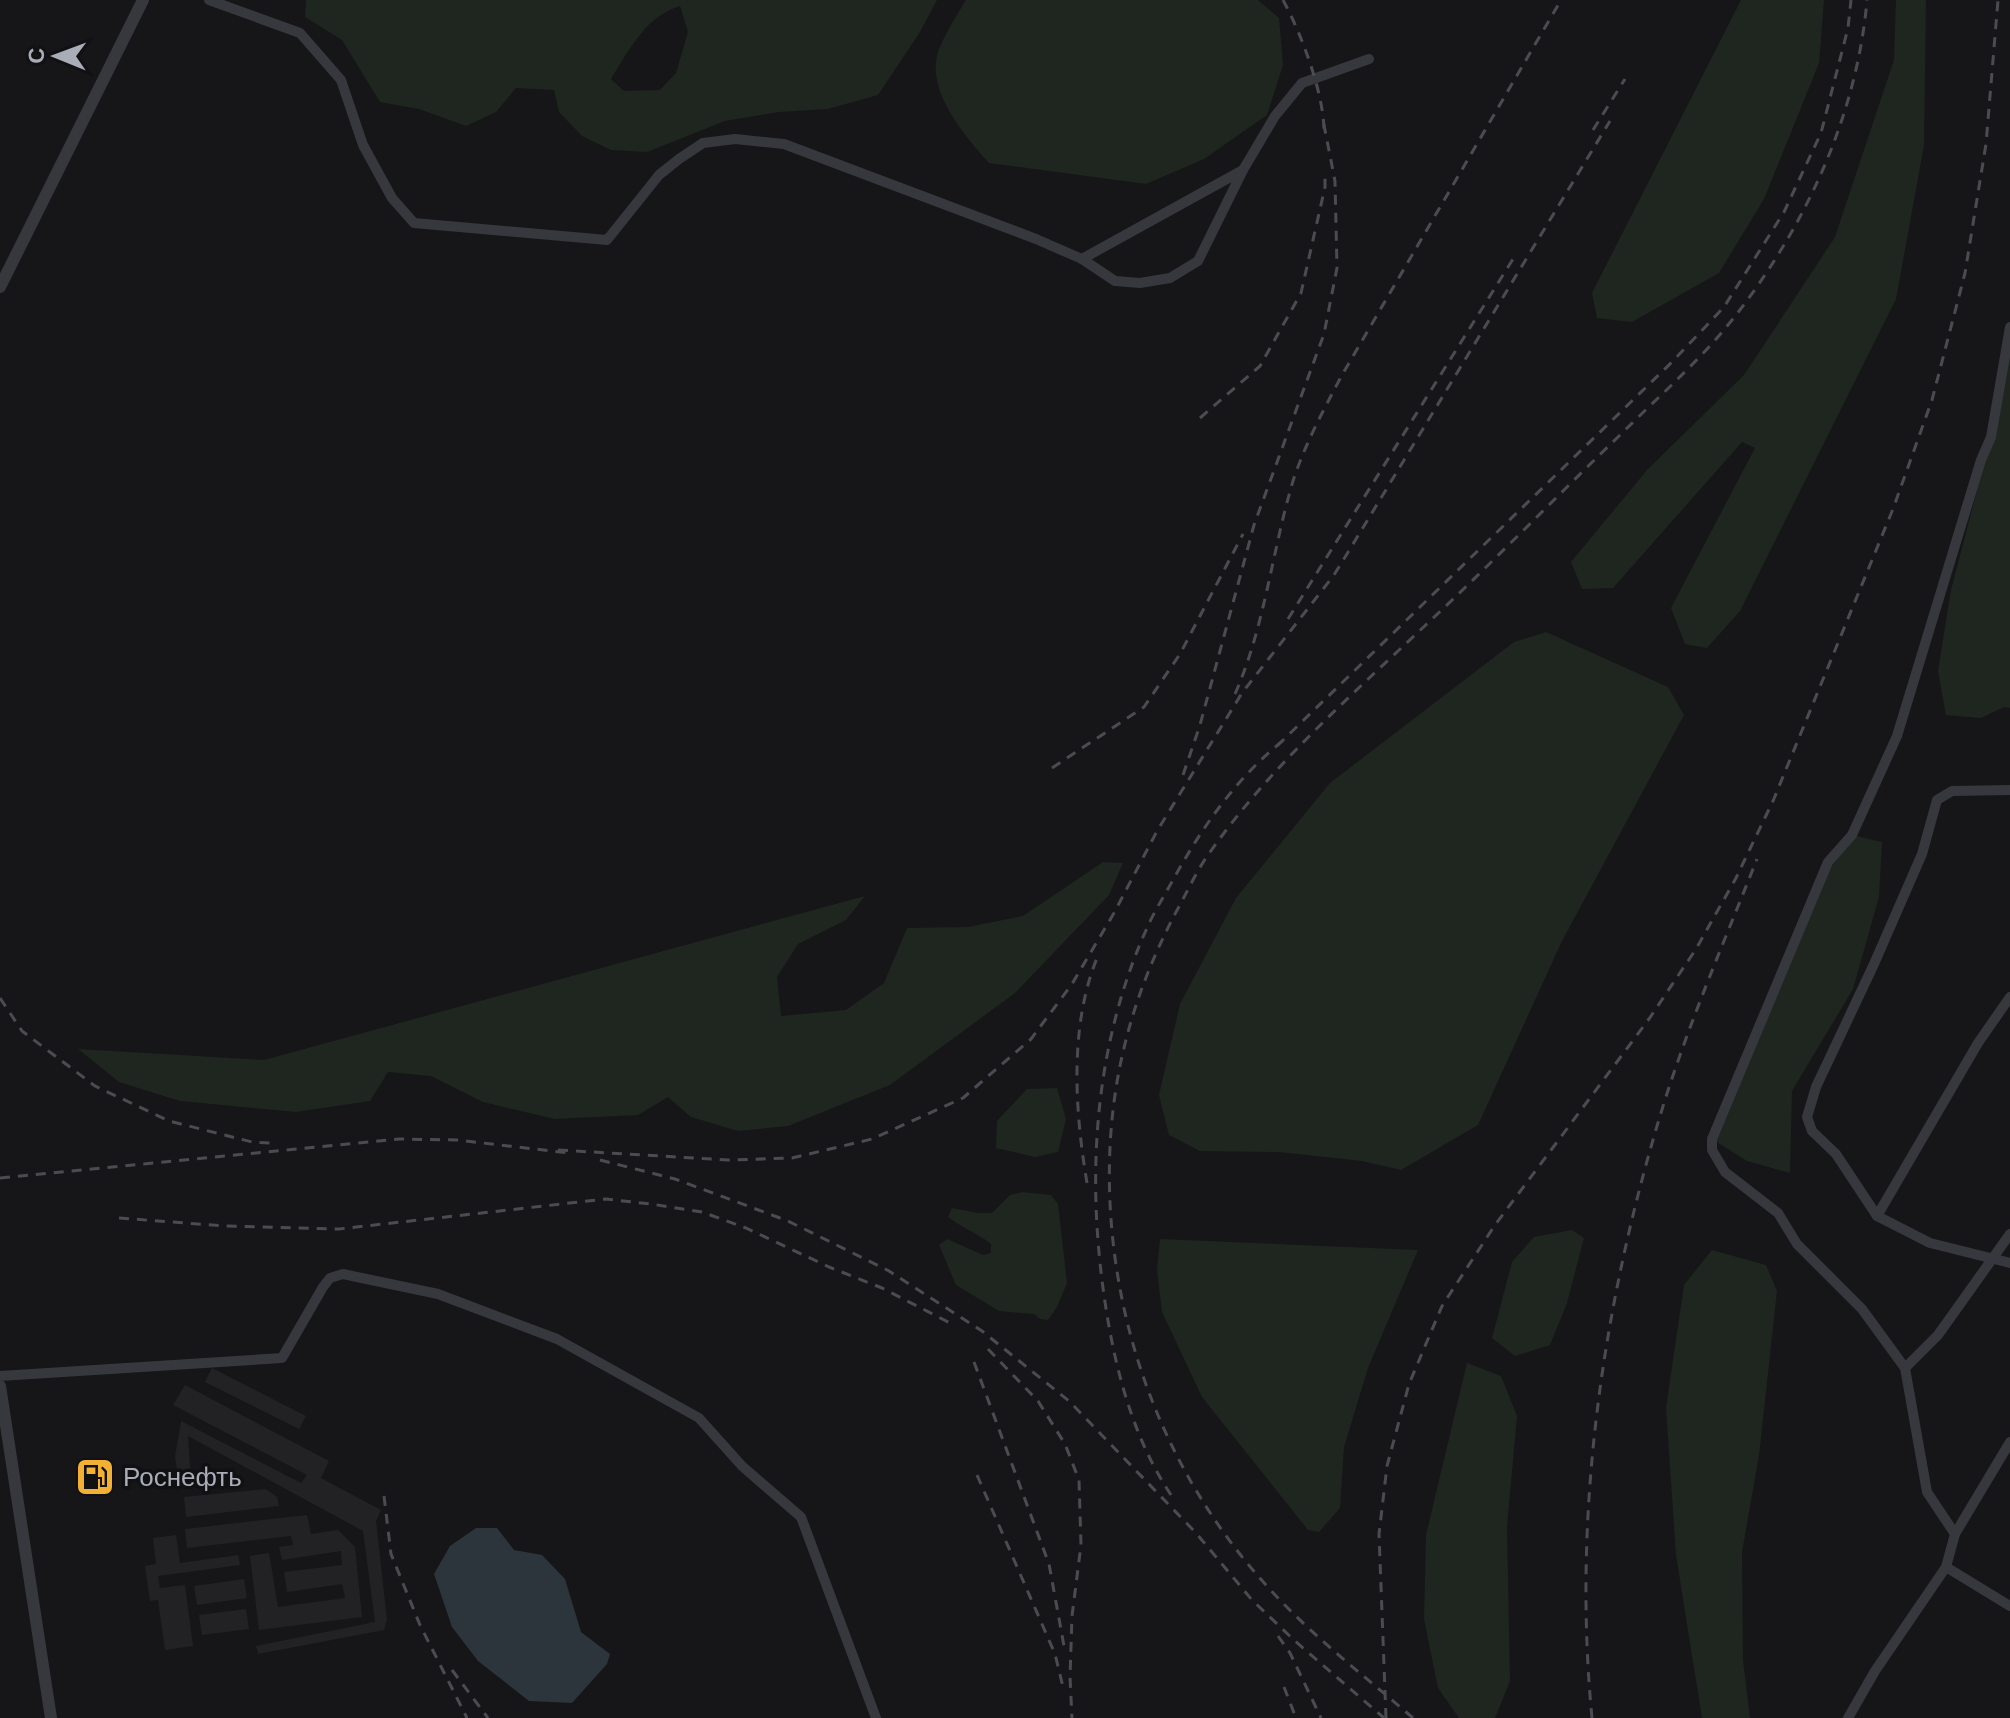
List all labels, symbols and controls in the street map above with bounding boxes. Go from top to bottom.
north arrow [16,16,96,96]
text: С [22,47,51,64]
fuel station icon: Роснефть [74,1456,116,1498]
place label: Роснефть [123,1460,242,1494]

